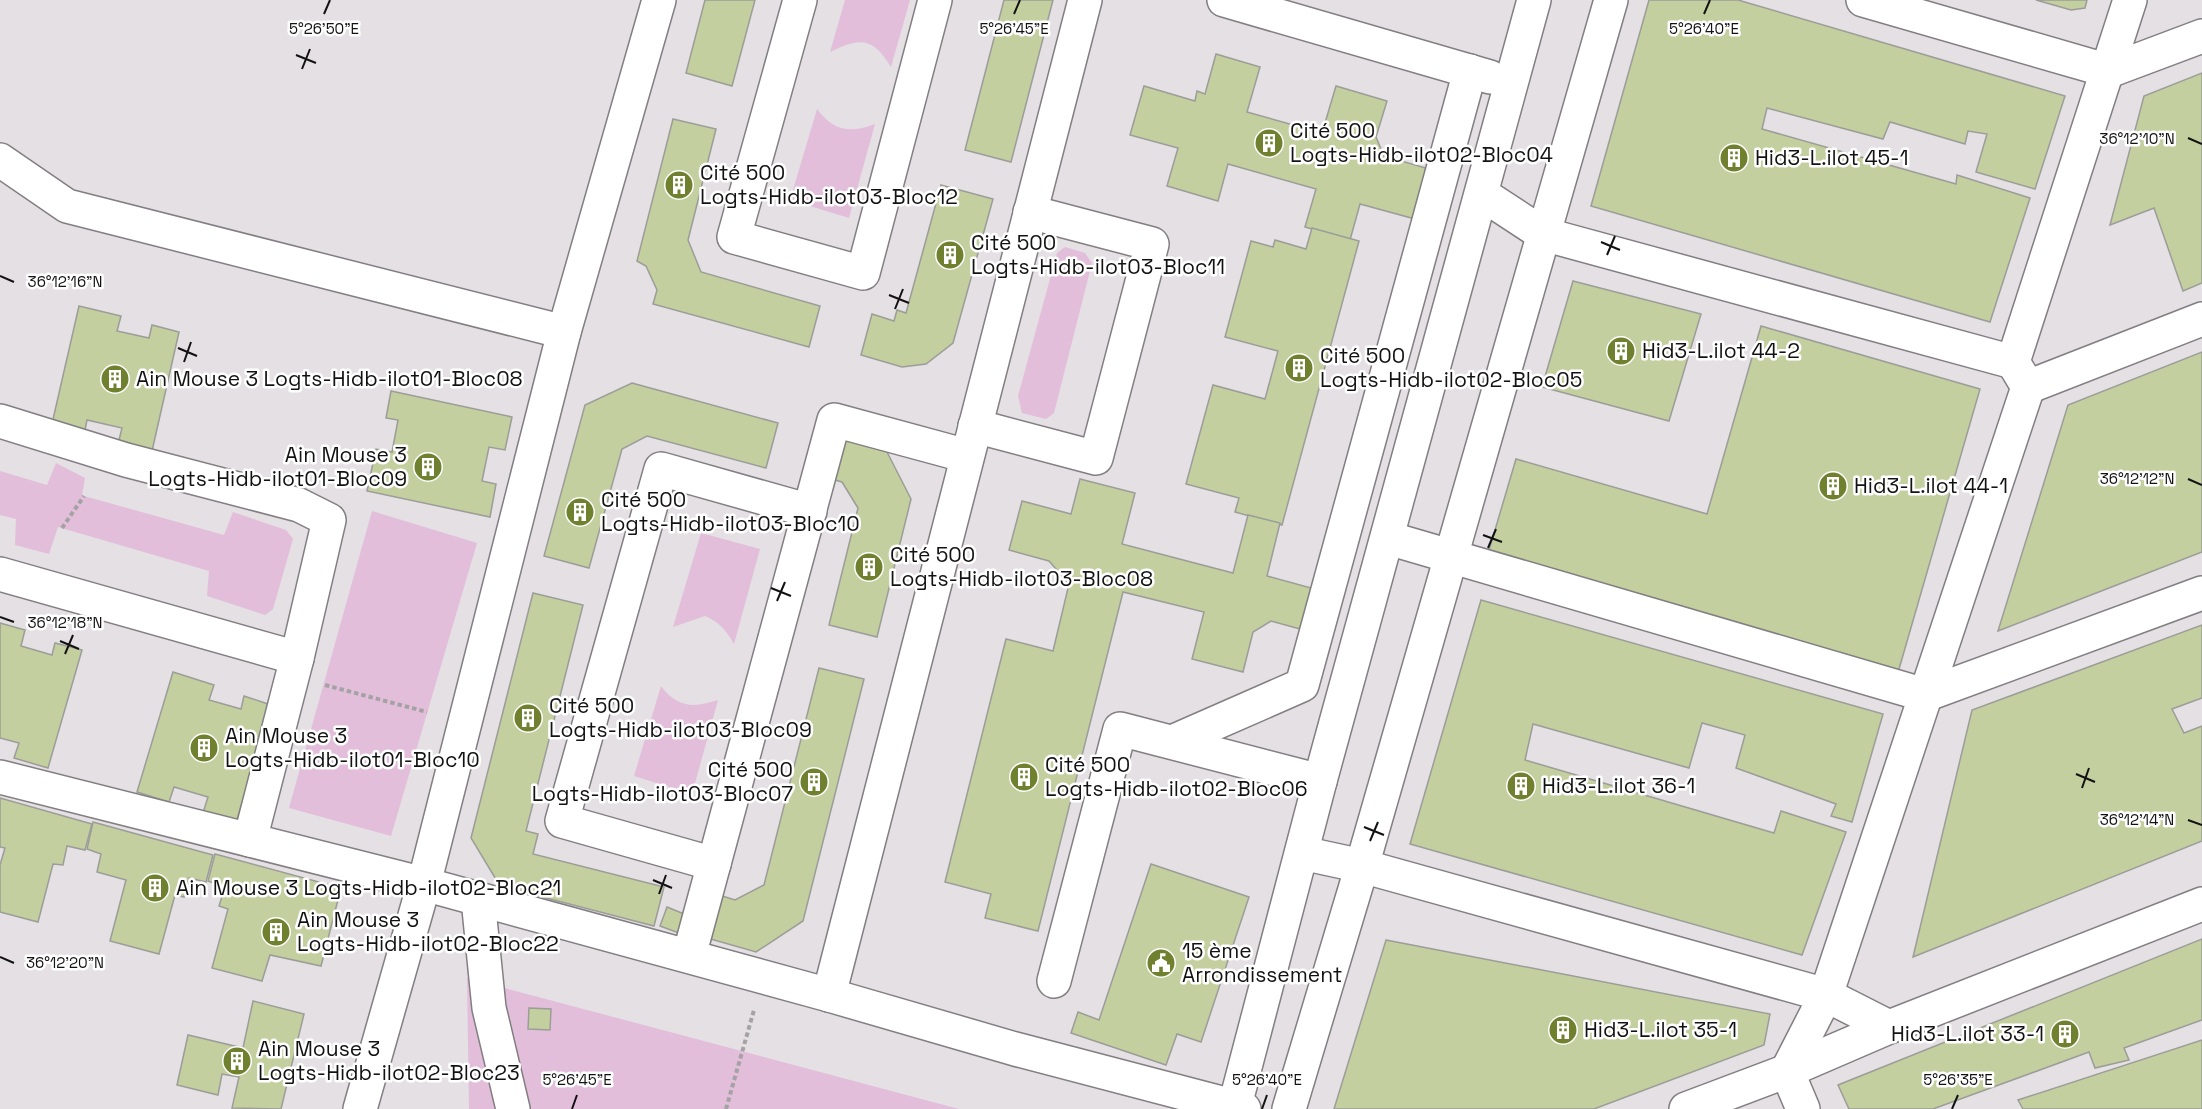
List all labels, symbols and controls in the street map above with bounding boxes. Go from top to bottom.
text: 5°26'50"E [289,19,359,38]
text: 5°26'45"E [979,19,1049,38]
text: 5°26'40"E [1669,19,1739,38]
place label: Cité 500 Logts-Hidb-ilot02-Bloc04 [1290,117,1553,168]
building icon: Cité 500 Logts-Hidb-ilot02-Bloc04 [1253,127,1285,159]
text: 36°12'10"N [2099,129,2175,148]
building icon: Hid3-L.ilot 45-1 [1718,142,1750,174]
place label: Hid3-L.ilot 45-1 [1755,144,1908,171]
place label: Cité 500 Logts-Hidb-ilot03-Bloc12 [700,159,958,210]
building icon: Cité 500 Logts-Hidb-ilot03-Bloc12 [663,169,695,201]
place label: Cité 500 Logts-Hidb-ilot03-Bloc11 [971,229,1225,280]
building icon: Cité 500 Logts-Hidb-ilot03-Bloc11 [934,239,966,271]
text: 36°12'16"N [28,272,102,291]
building icon: Hid3-L.ilot 44-2 [1605,335,1637,367]
place label: Hid3-L.ilot 44-2 [1642,337,1800,364]
place label: Cité 500 Logts-Hidb-ilot02-Bloc05 [1320,342,1582,393]
building icon: Cité 500 Logts-Hidb-ilot02-Bloc05 [1283,352,1315,384]
building icon: Ain Mouse 3 Logts-Hidb-ilot01-Bloc08 [99,363,131,395]
place label: Ain Mouse 3 Logts-Hidb-ilot01-Bloc08 [136,365,523,392]
place label: Ain Mouse 3 Logts-Hidb-ilot01-Bloc09 [148,441,407,492]
building icon: Ain Mouse 3 Logts-Hidb-ilot01-Bloc09 [412,451,444,483]
text: 36°12'12"N [2100,469,2174,488]
building icon: Hid3-L.ilot 44-1 [1817,470,1849,502]
place label: Hid3-L.ilot 44-1 [1854,472,2008,499]
place label: Cité 500 Logts-Hidb-ilot03-Bloc10 [601,486,860,537]
building icon: Cité 500 Logts-Hidb-ilot03-Bloc10 [564,496,596,528]
place label: Cité 500 Logts-Hidb-ilot03-Bloc08 [890,541,1153,592]
building icon: Cité 500 Logts-Hidb-ilot03-Bloc08 [853,551,885,583]
text: 36°12'18"N [28,613,103,632]
place label: Cité 500 Logts-Hidb-ilot03-Bloc09 [549,692,812,743]
building icon: Cité 500 Logts-Hidb-ilot03-Bloc09 [512,702,544,734]
place label: Ain Mouse 3 Logts-Hidb-ilot01-Bloc10 [225,722,480,773]
building icon: Ain Mouse 3 Logts-Hidb-ilot01-Bloc10 [188,732,220,764]
place label: Cité 500 Logts-Hidb-ilot02-Bloc06 [1045,751,1308,802]
place label: Cité 500 Logts-Hidb-ilot03-Bloc07 [532,756,793,807]
building icon: Cité 500 Logts-Hidb-ilot02-Bloc06 [1008,761,1040,793]
building icon: Cité 500 Logts-Hidb-ilot03-Bloc07 [798,766,830,798]
building icon: Hid3-L.ilot 36-1 [1505,770,1537,802]
place label: Hid3-L.ilot 36-1 [1542,772,1695,799]
text: 36°12'14"N [2100,810,2174,829]
building icon: Ain Mouse 3 Logts-Hidb-ilot02-Bloc21 [139,872,171,904]
place label: Ain Mouse 3 Logts-Hidb-ilot02-Bloc21 [176,874,561,901]
place label: Ain Mouse 3 Logts-Hidb-ilot02-Bloc22 [297,906,559,957]
building icon: Ain Mouse 3 Logts-Hidb-ilot02-Bloc22 [260,916,292,948]
place label: 15 ème Arrondissement [1182,937,1343,988]
public building icon: 15 ème Arrondissement [1145,947,1177,979]
text: 36°12'20"N [26,953,104,972]
building icon: Hid3-L.ilot 35-1 [1547,1014,1579,1046]
place label: Hid3-L.ilot 35-1 [1584,1016,1737,1043]
building icon: Hid3-L.ilot 33-1 [2049,1018,2081,1050]
place label: Hid3-L.ilot 33-1 [1891,1020,2044,1047]
place label: Ain Mouse 3 Logts-Hidb-ilot02-Bloc23 [258,1035,520,1086]
building icon: Ain Mouse 3 Logts-Hidb-ilot02-Bloc23 [221,1045,253,1077]
text: 5°26'45"E [542,1070,612,1089]
text: 5°26'40"E [1232,1070,1302,1089]
text: 5°26'35"E [1923,1070,1993,1089]

